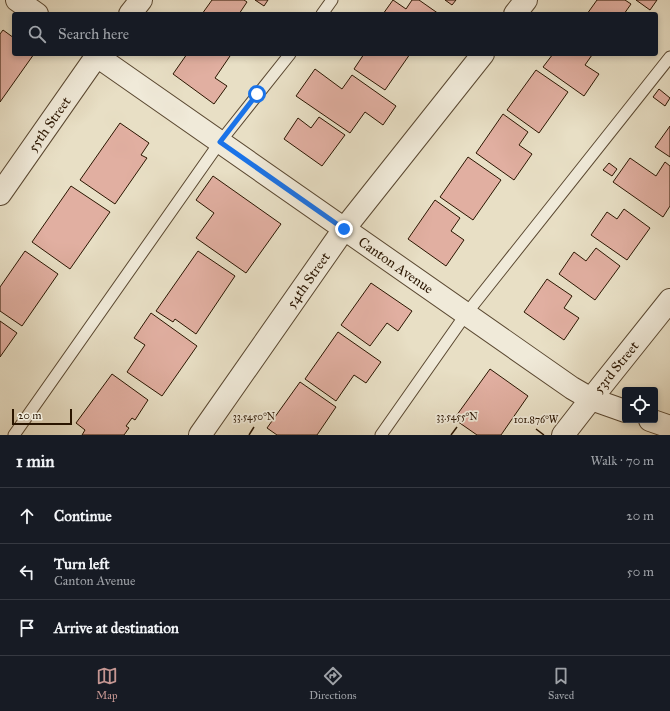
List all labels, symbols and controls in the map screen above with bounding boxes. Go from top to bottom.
search box [12,12,658,56]
icon: search [26,23,48,45]
text: Search here [58,25,129,43]
route start [248,85,266,103]
street label: 55th Street [24,93,75,155]
route end [335,220,353,238]
street label: Canton Avenue [355,233,437,298]
street label: 54th Street [283,249,334,312]
street label: 53rd Street [590,338,643,397]
map controls [622,387,658,423]
button: locate [622,387,658,423]
scale bar [12,407,72,426]
text: 20 m [18,409,41,422]
text: 33.5450°N [233,411,276,423]
text: 33.5455°N [436,411,478,423]
text: 101.876°W [514,414,559,426]
text: 1 min [16,451,55,472]
text: Walk · 70 m [591,453,654,469]
icon: ahead [16,505,38,527]
text: Continue [54,507,112,525]
text: 20 m [626,508,654,524]
text: Turn left [54,555,110,573]
icon: left [16,561,38,583]
text: 50 m [627,564,654,580]
text: Canton Avenue [54,573,135,589]
icon: arrive [16,617,38,639]
text: Arrive at destination [54,619,179,637]
tab: Map [96,665,118,702]
tab: Directions [309,665,357,702]
tab: Saved [548,665,574,702]

